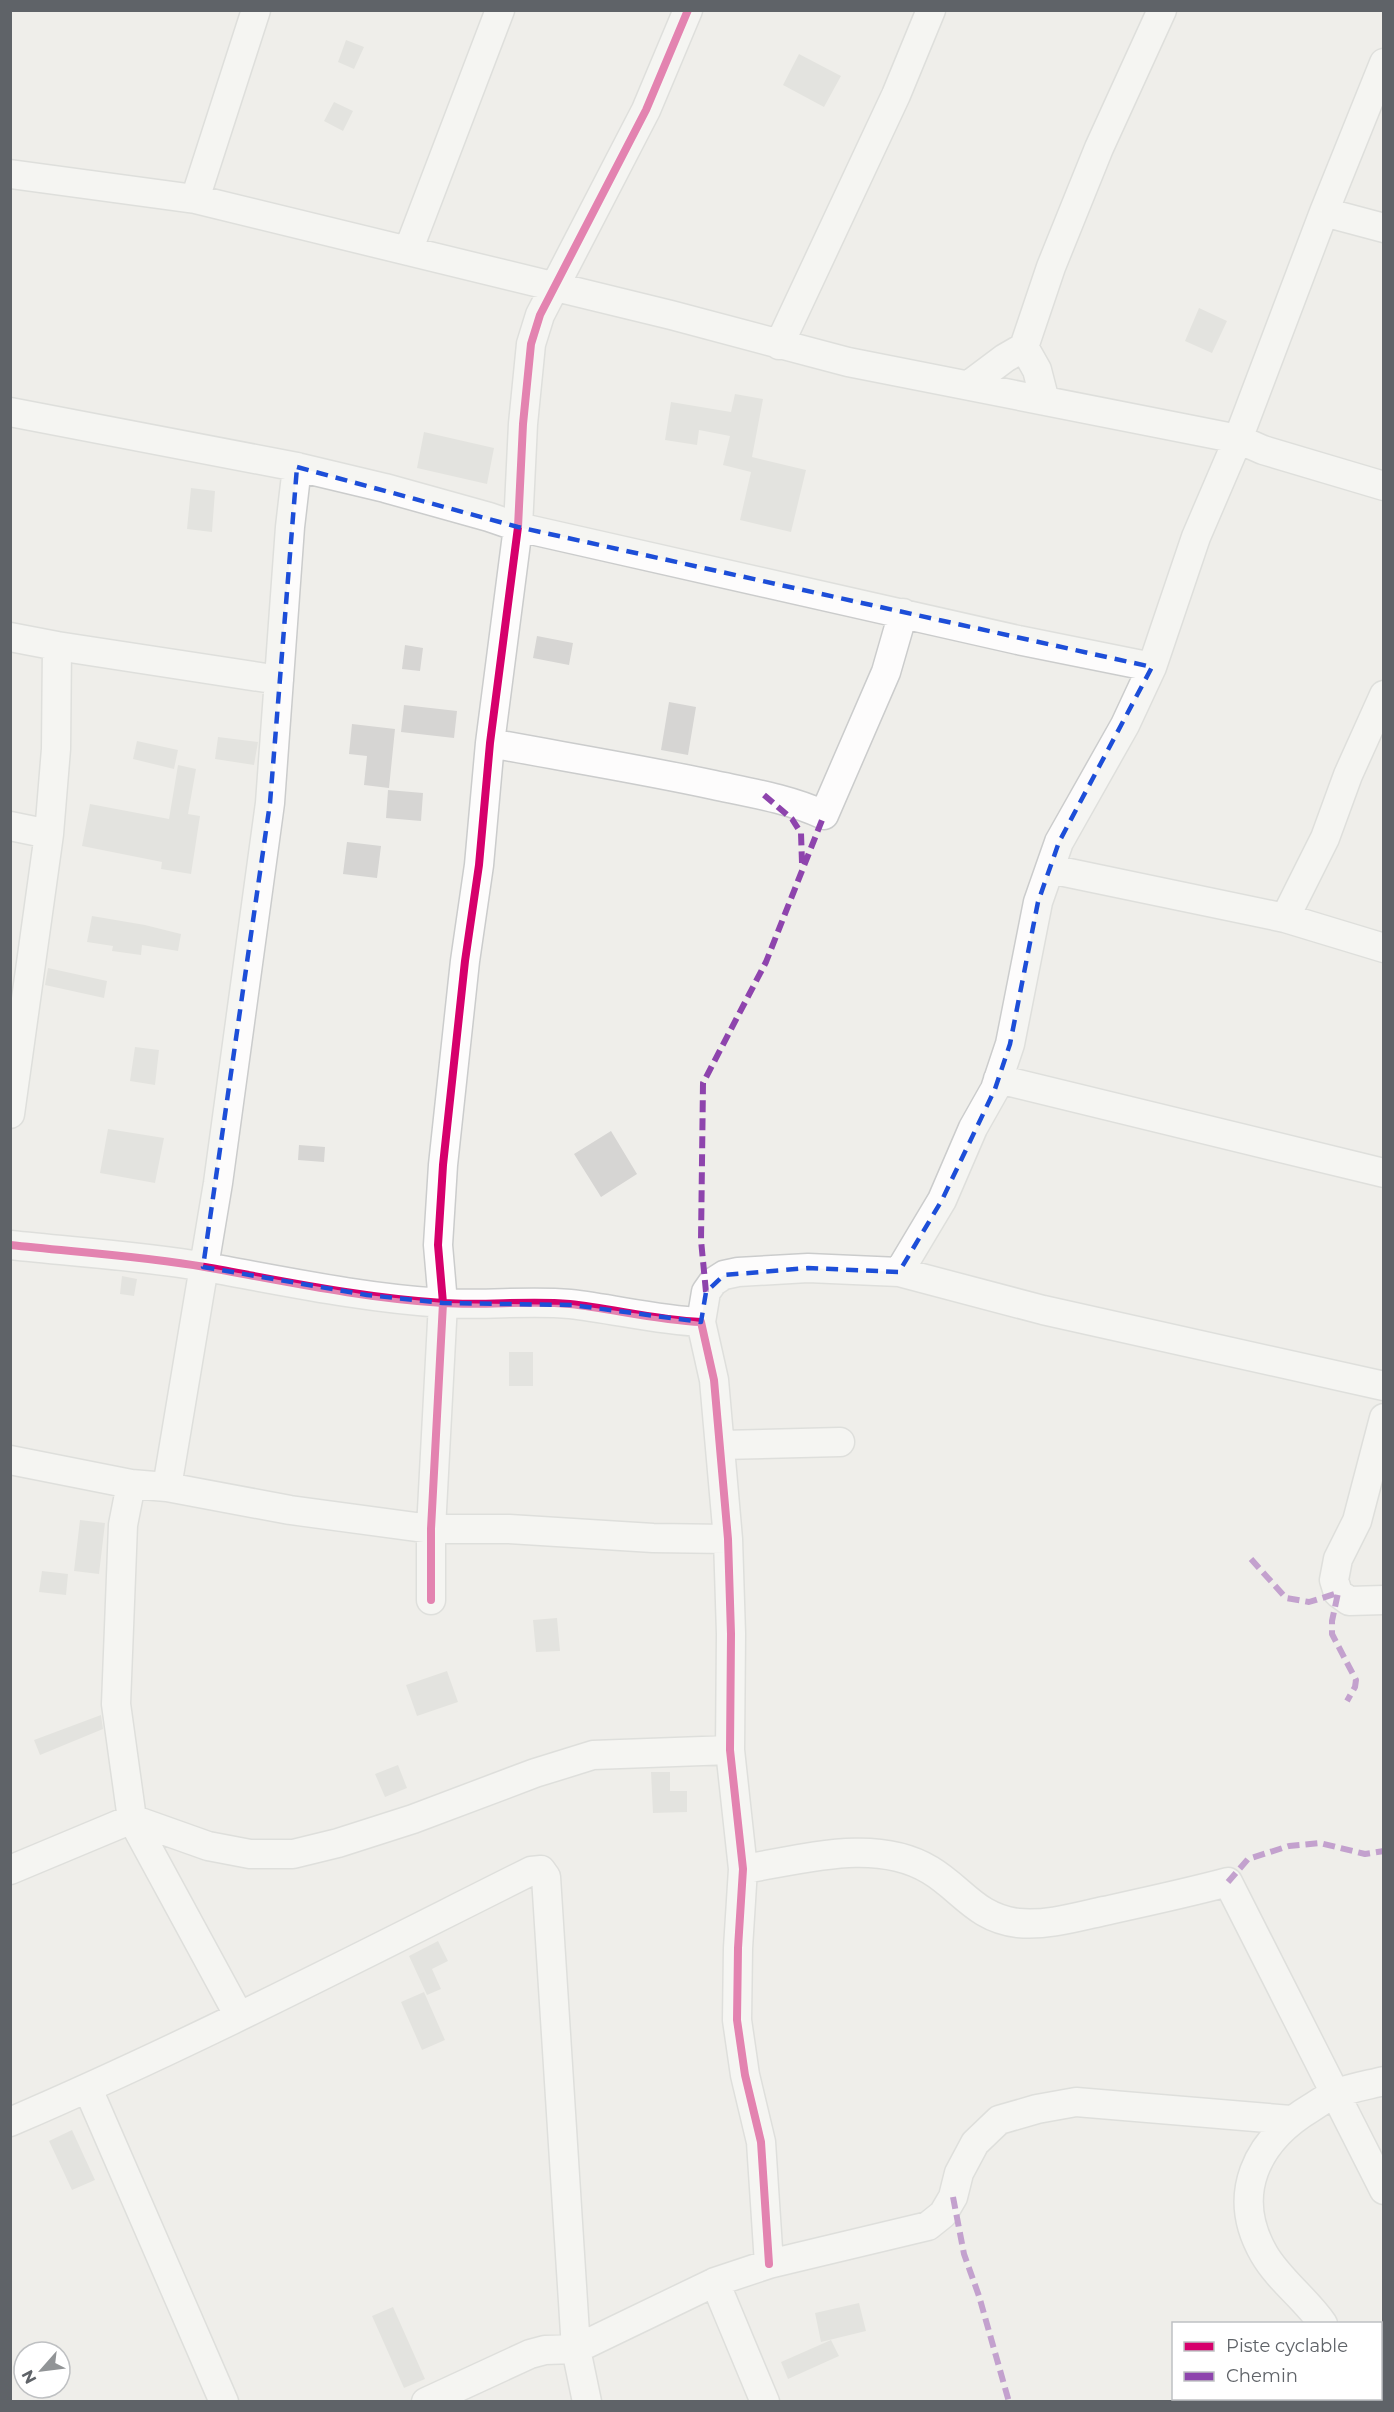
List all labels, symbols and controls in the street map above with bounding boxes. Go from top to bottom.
legend [1172,2322,1382,2400]
text: Piste cyclable [1226,2335,1348,2357]
north arrow [12,2340,72,2400]
text: Chemin [1226,2365,1298,2387]
text: N [18,2367,41,2387]

